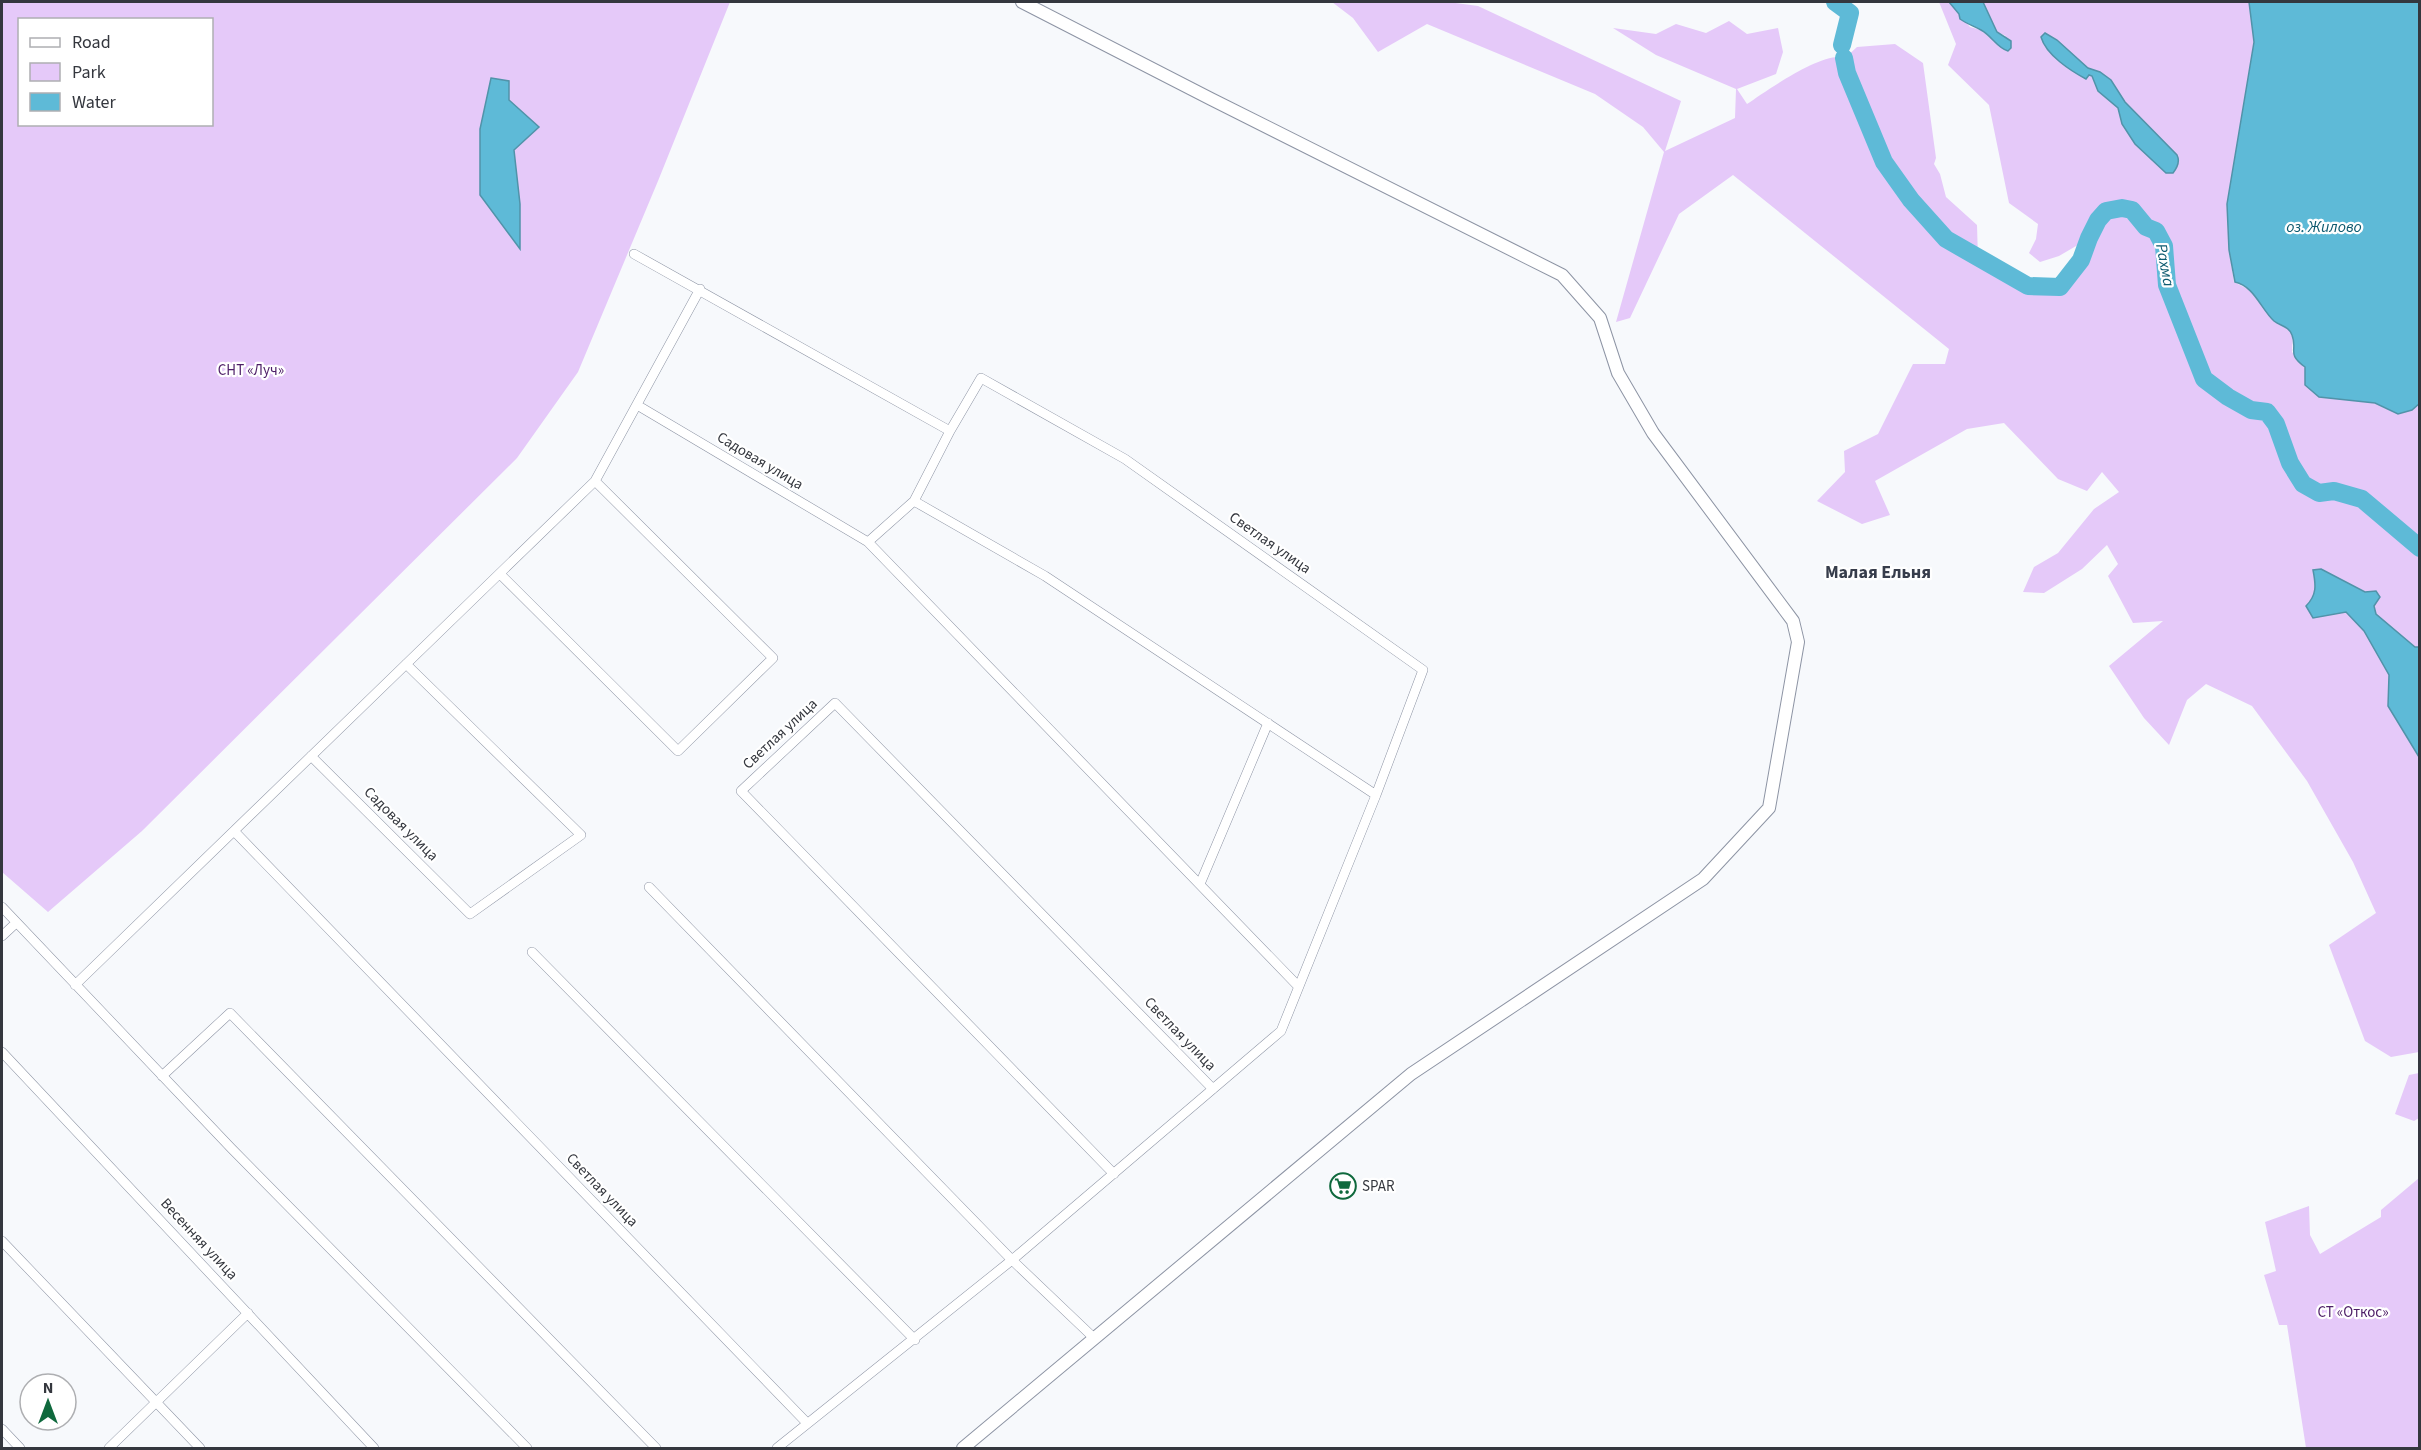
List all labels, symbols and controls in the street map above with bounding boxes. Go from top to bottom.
legend [18,18,213,126]
text: Road [72,30,111,55]
text: Park [72,60,106,85]
text: Water [72,90,116,115]
water label: оз. Жилово [2286,216,2362,238]
water label: Рахма [2150,242,2180,289]
park label: СНТ «Луч» [218,360,284,381]
street label: Садовая улица [713,427,807,495]
street label: Светлая улица [1225,507,1315,579]
district label: Малая Ельня [1825,560,1931,585]
street label: Светлая улица [738,694,822,774]
street label: Садовая улица [359,782,443,866]
street label: Светлая улица [1139,992,1221,1076]
street label: Светлая улица [561,1148,643,1232]
supermarket icon: SPAR [1328,1171,1358,1201]
place label: SPAR [1362,1176,1395,1197]
street label: Весенняя улица [156,1193,242,1285]
park label: СТ «Откос» [2317,1302,2389,1323]
north arrow [18,1372,78,1432]
text: N [43,1377,53,1399]

